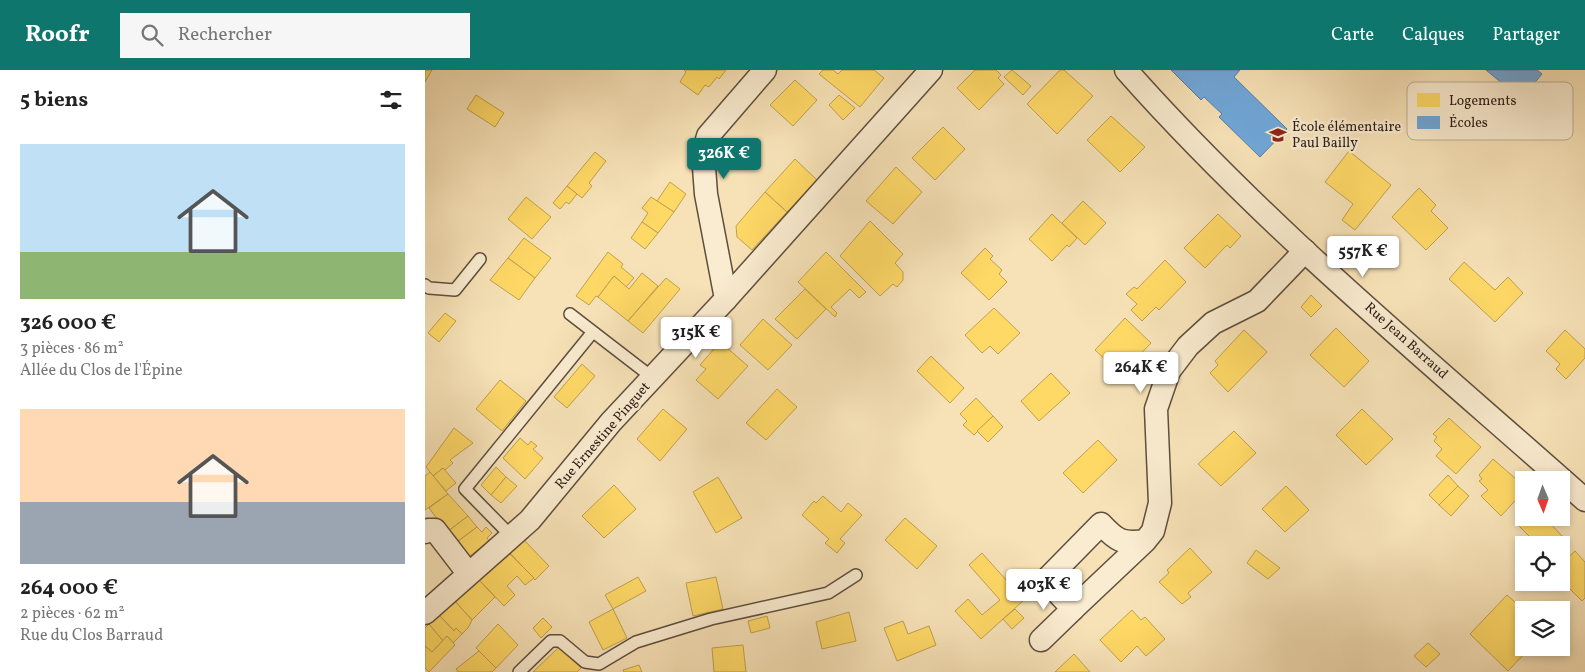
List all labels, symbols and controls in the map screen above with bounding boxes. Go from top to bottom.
search box [120,13,470,58]
text: Roofr [25,18,90,52]
icon: search [138,21,166,49]
text: Rechercher [178,22,272,48]
text: Carte [1331,23,1374,48]
text: Calques [1402,23,1464,48]
text: Partager [1492,23,1560,48]
legend [1407,82,1573,140]
text: 5 biens [20,86,88,115]
icon: filters [377,86,405,114]
text: Logements [1449,92,1516,111]
text: Écoles [1449,114,1488,133]
place label: École élémentaire Paul Bailly [1292,118,1401,153]
school or university icon: École élémentaire Paul Bailly [1268,125,1288,145]
pin: 326K € [683,138,765,180]
text: 326K € [698,143,750,165]
icon: home [168,176,258,266]
pin: 557K € [1322,236,1404,278]
text: 557K € [1338,241,1388,263]
street label: Rue Jean Barraud [1360,298,1452,384]
text: 326 000 € [20,309,116,338]
pin: 315K € [655,316,737,359]
text: 315K € [672,322,720,344]
text: 3 pièces · 86 m² [20,338,124,360]
pin: 264K € [1100,352,1182,394]
text: 264K € [1114,357,1168,379]
text: Allée du Clos de l'Épine [20,360,183,382]
street label: Rue Ernestine Pinguet [551,378,655,494]
icon: home [168,441,258,531]
north arrow [1515,471,1570,526]
map controls [1515,471,1570,656]
button: locate [1515,536,1570,591]
pin: 403K € [1003,568,1085,611]
text: 264 000 € [20,574,118,603]
text: 403K € [1017,574,1071,596]
button: layers [1515,601,1570,656]
text: 2 pièces · 62 m² [20,603,124,625]
text: Rue du Clos Barraud [20,625,163,647]

